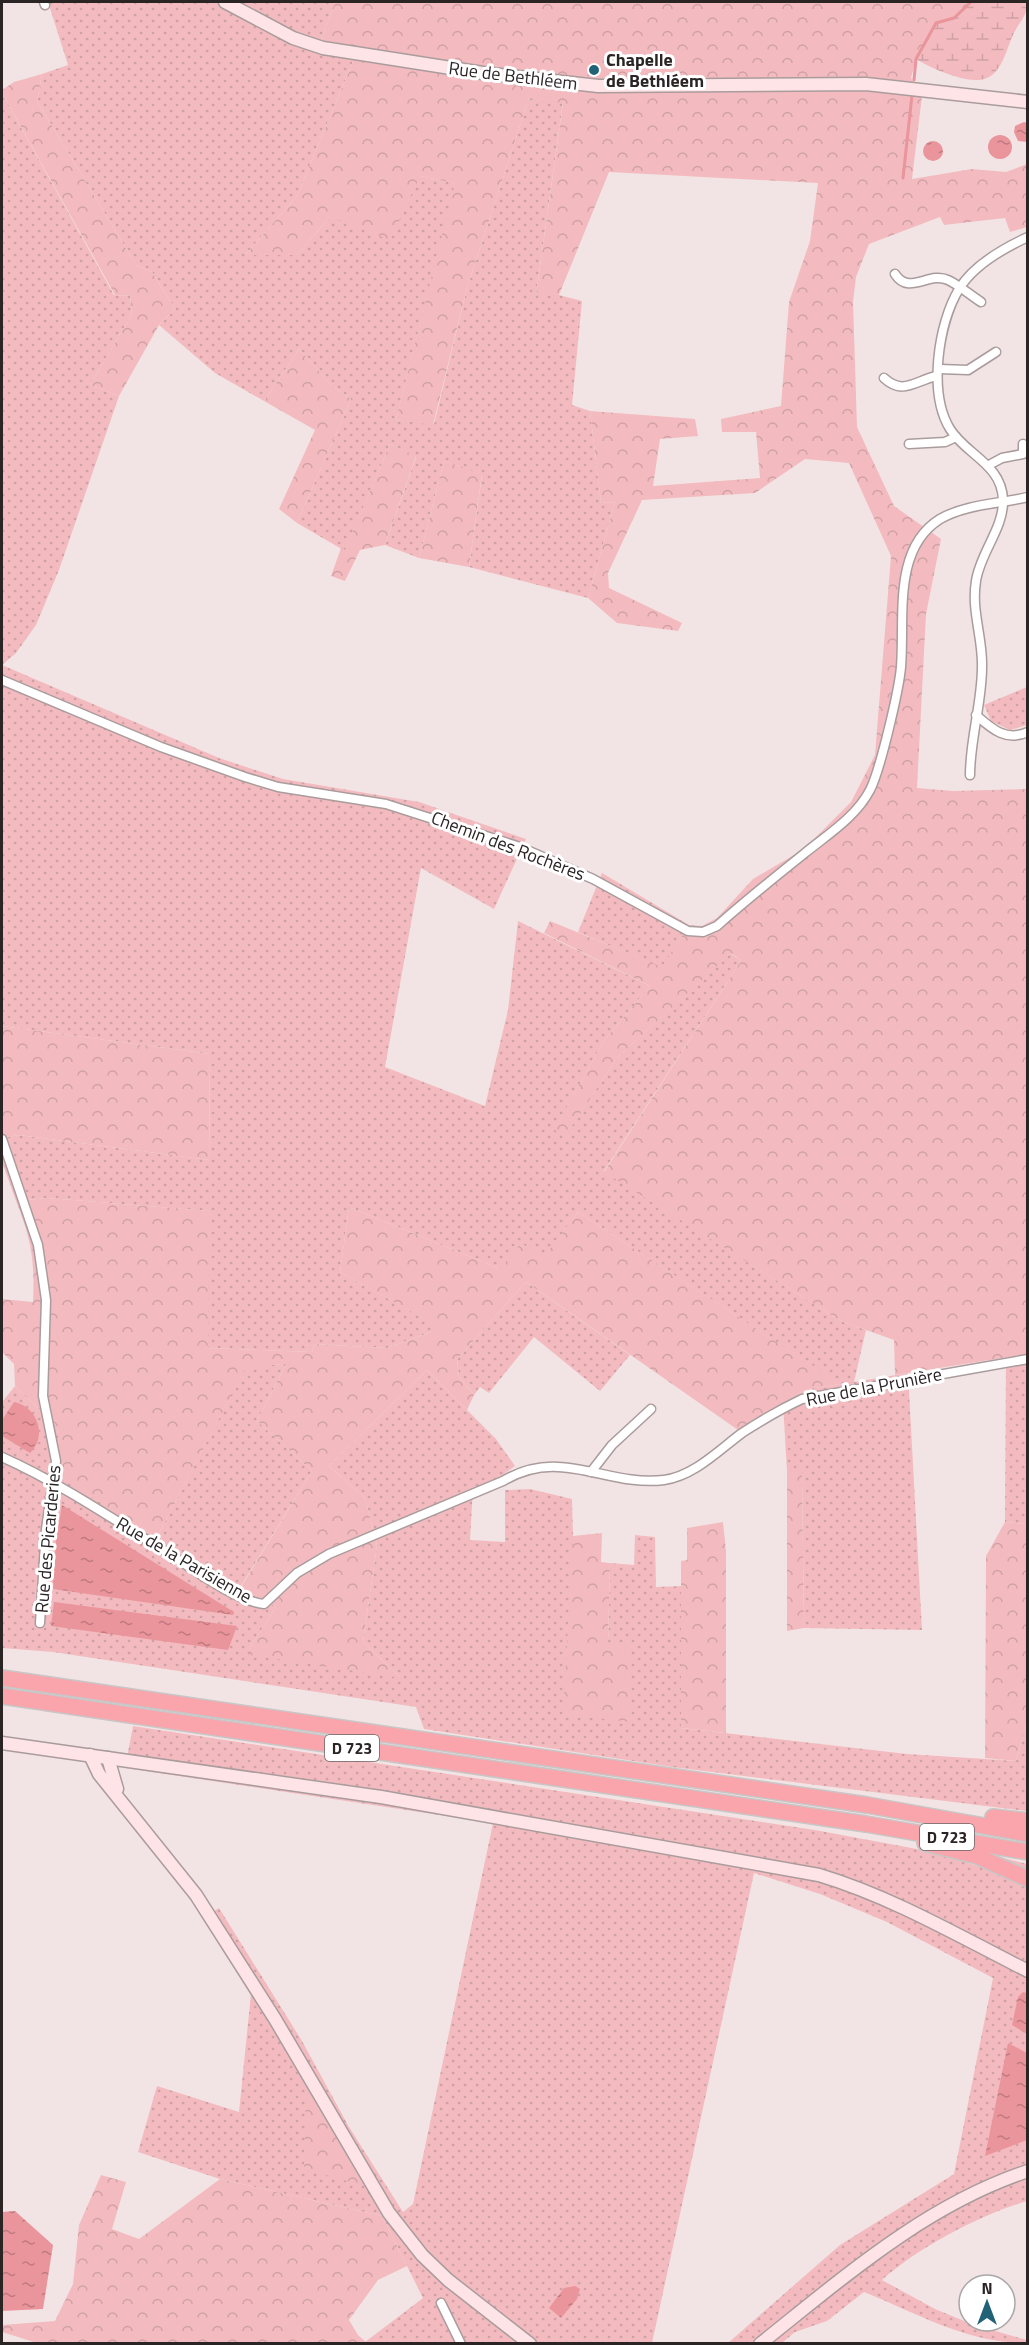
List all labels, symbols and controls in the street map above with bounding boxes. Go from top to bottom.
place label: Chapelle de Bethléem [606,46,704,94]
street label: Rue de Bethléem [447,54,579,97]
marker: Chapelle de Bethléem [587,63,601,77]
street label: Chemin des Rochères [427,804,589,887]
street label: Rue de la Prunière [804,1360,944,1413]
street label: Rue des Picarderies [28,1464,67,1614]
street label: Rue de la Parisienne [111,1510,257,1609]
road number: D 723 [325,1735,379,1761]
road number: D 723 [920,1824,974,1850]
north arrow [957,2273,1017,2333]
text: N [981,2276,993,2300]

